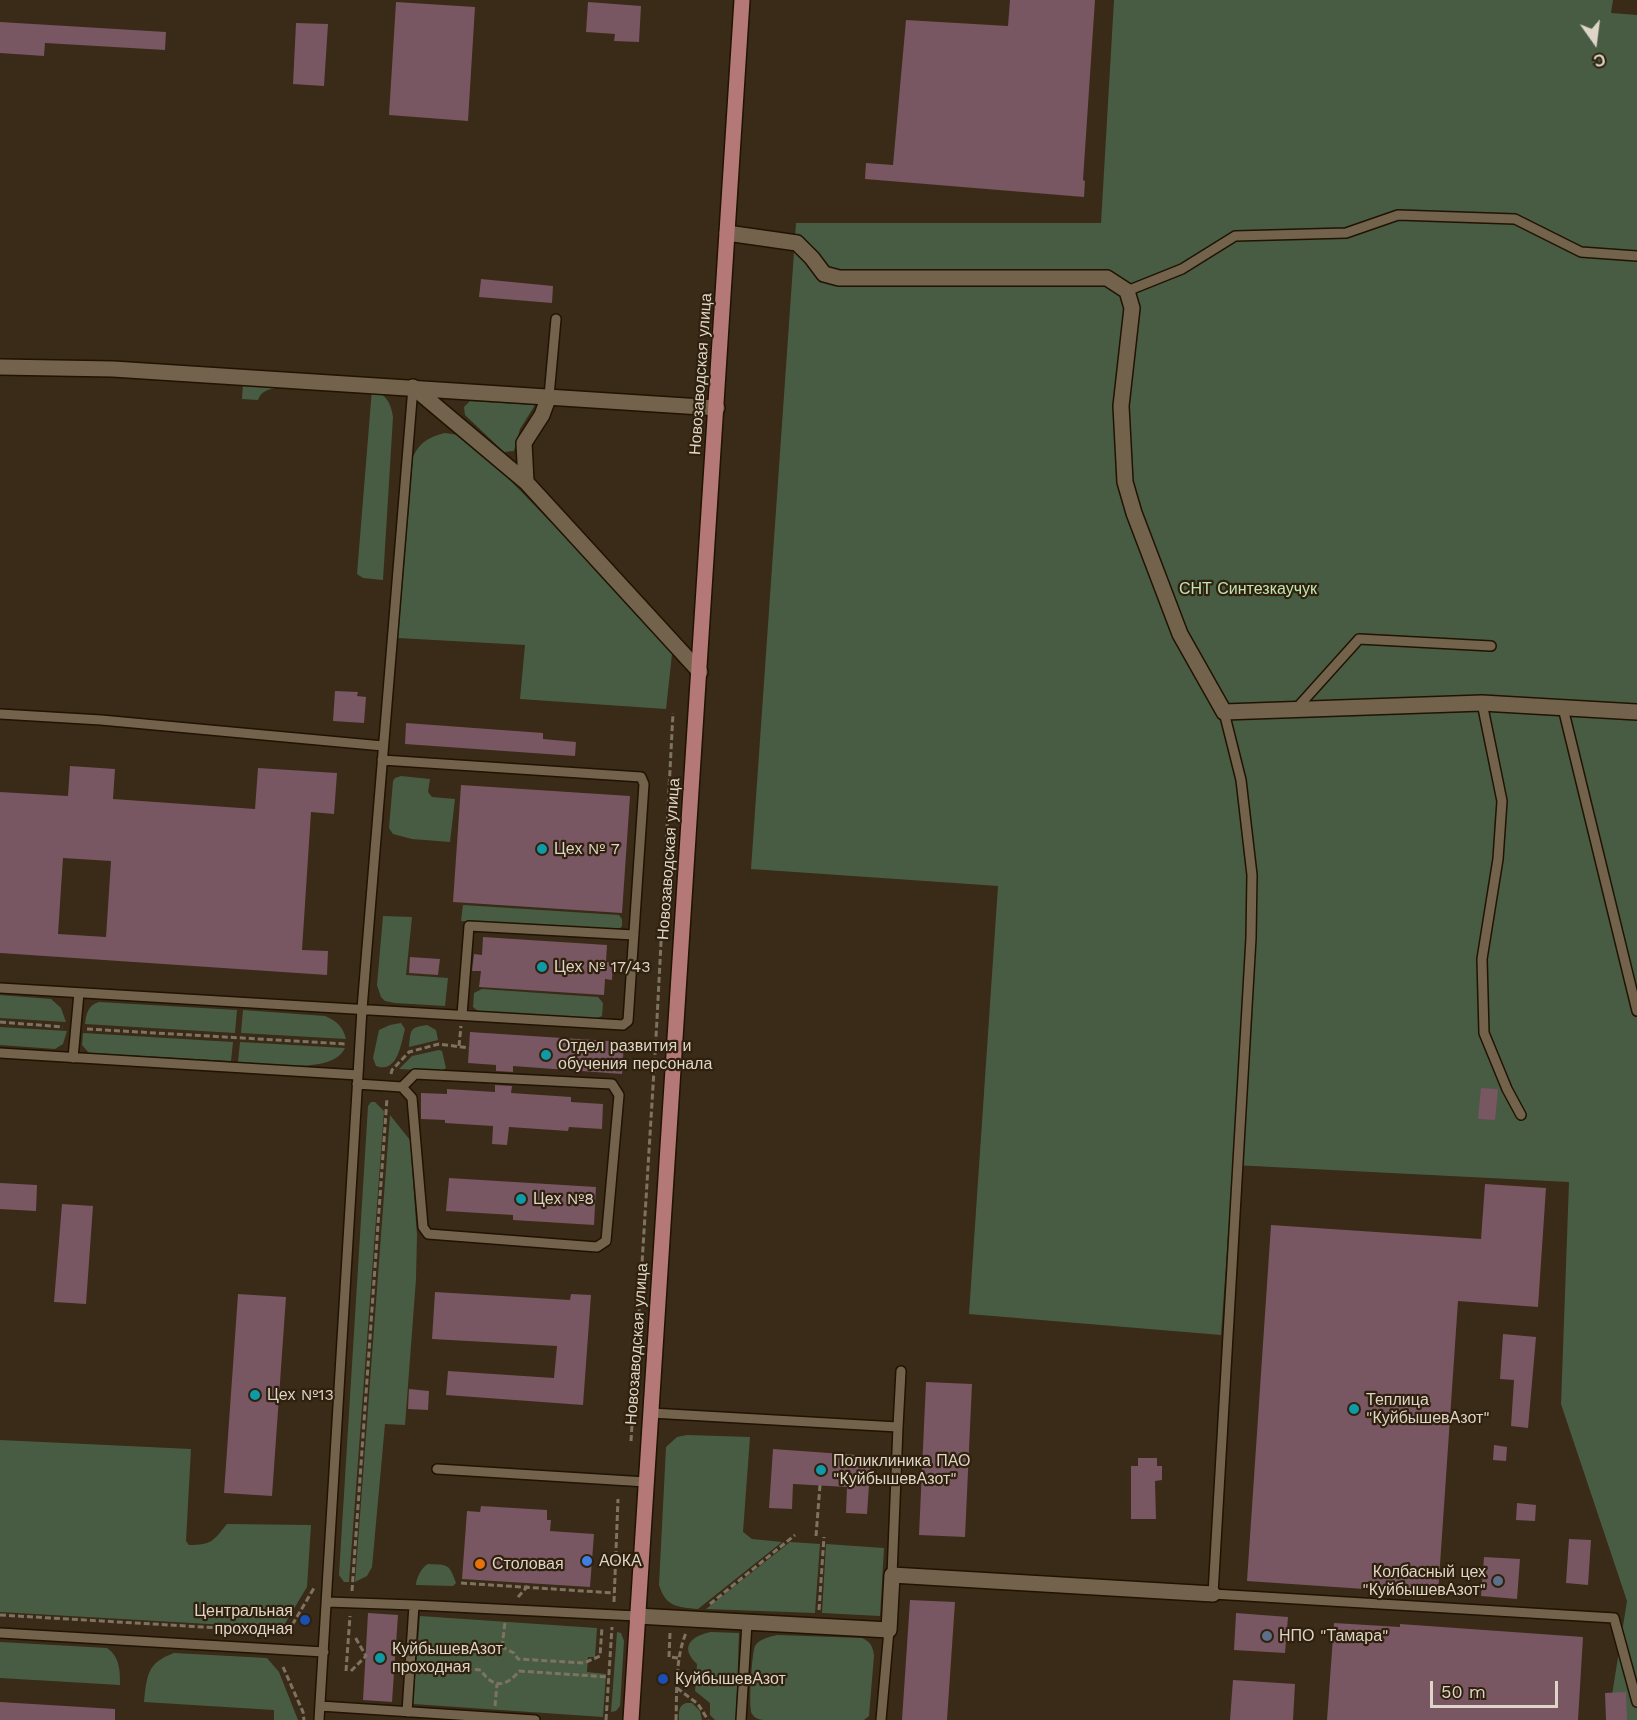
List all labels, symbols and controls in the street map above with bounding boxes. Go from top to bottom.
north arrow [1565,12,1625,72]
text: С [1592,49,1607,71]
street label: Новозаводская улица [686,292,716,456]
park label: СНТ Синтезкаучук [1179,579,1317,599]
street label: Новозаводская улица [654,777,684,941]
place label: Цех № 7 [554,839,620,859]
marker: Цех № 7 [535,842,549,856]
place label: Цех № 17/43 [554,957,651,977]
marker: Цех № 17/43 [535,960,549,974]
place label: Отдел развития и обучения персонала [558,1036,712,1074]
marker: Отдел развития и обучения персонала [539,1048,553,1062]
place label: Цех №8 [533,1189,594,1209]
marker: Цех №8 [514,1192,528,1206]
street label: Новозаводская улица [622,1262,652,1426]
place label: Цех №13 [267,1385,334,1405]
marker: Цех №13 [248,1388,262,1402]
place label: Теплица "КуйбышевАзот" [1366,1390,1490,1428]
marker: Теплица "КуйбышевАзот" [1347,1402,1361,1416]
place label: Поликлиника ПАО "КуйбышевАзот" [833,1451,971,1489]
marker: Поликлиника ПАО "КуйбышевАзот" [814,1463,828,1477]
place label: АОКА [599,1551,642,1571]
place label: Столовая [492,1554,564,1574]
marker: АОКА [580,1554,594,1568]
marker: Столовая [473,1557,487,1571]
place label: Колбасный цех "КуйбышевАзот" [1362,1562,1486,1600]
marker: Колбасный цех "КуйбышевАзот" [1491,1574,1505,1588]
place label: Центральная проходная [194,1601,293,1639]
marker: Центральная проходная [298,1613,312,1627]
place label: НПО "Тамара" [1279,1626,1389,1646]
marker: НПО "Тамара" [1260,1629,1274,1643]
place label: КуйбышевАзот проходная [392,1639,503,1677]
marker: КуйбышевАзот проходная [373,1651,387,1665]
place label: КуйбышевАзот [675,1669,786,1689]
scale bar [1433,1669,1560,1707]
marker: КуйбышевАзот [656,1672,670,1686]
text: 50 m [1441,1681,1486,1702]

